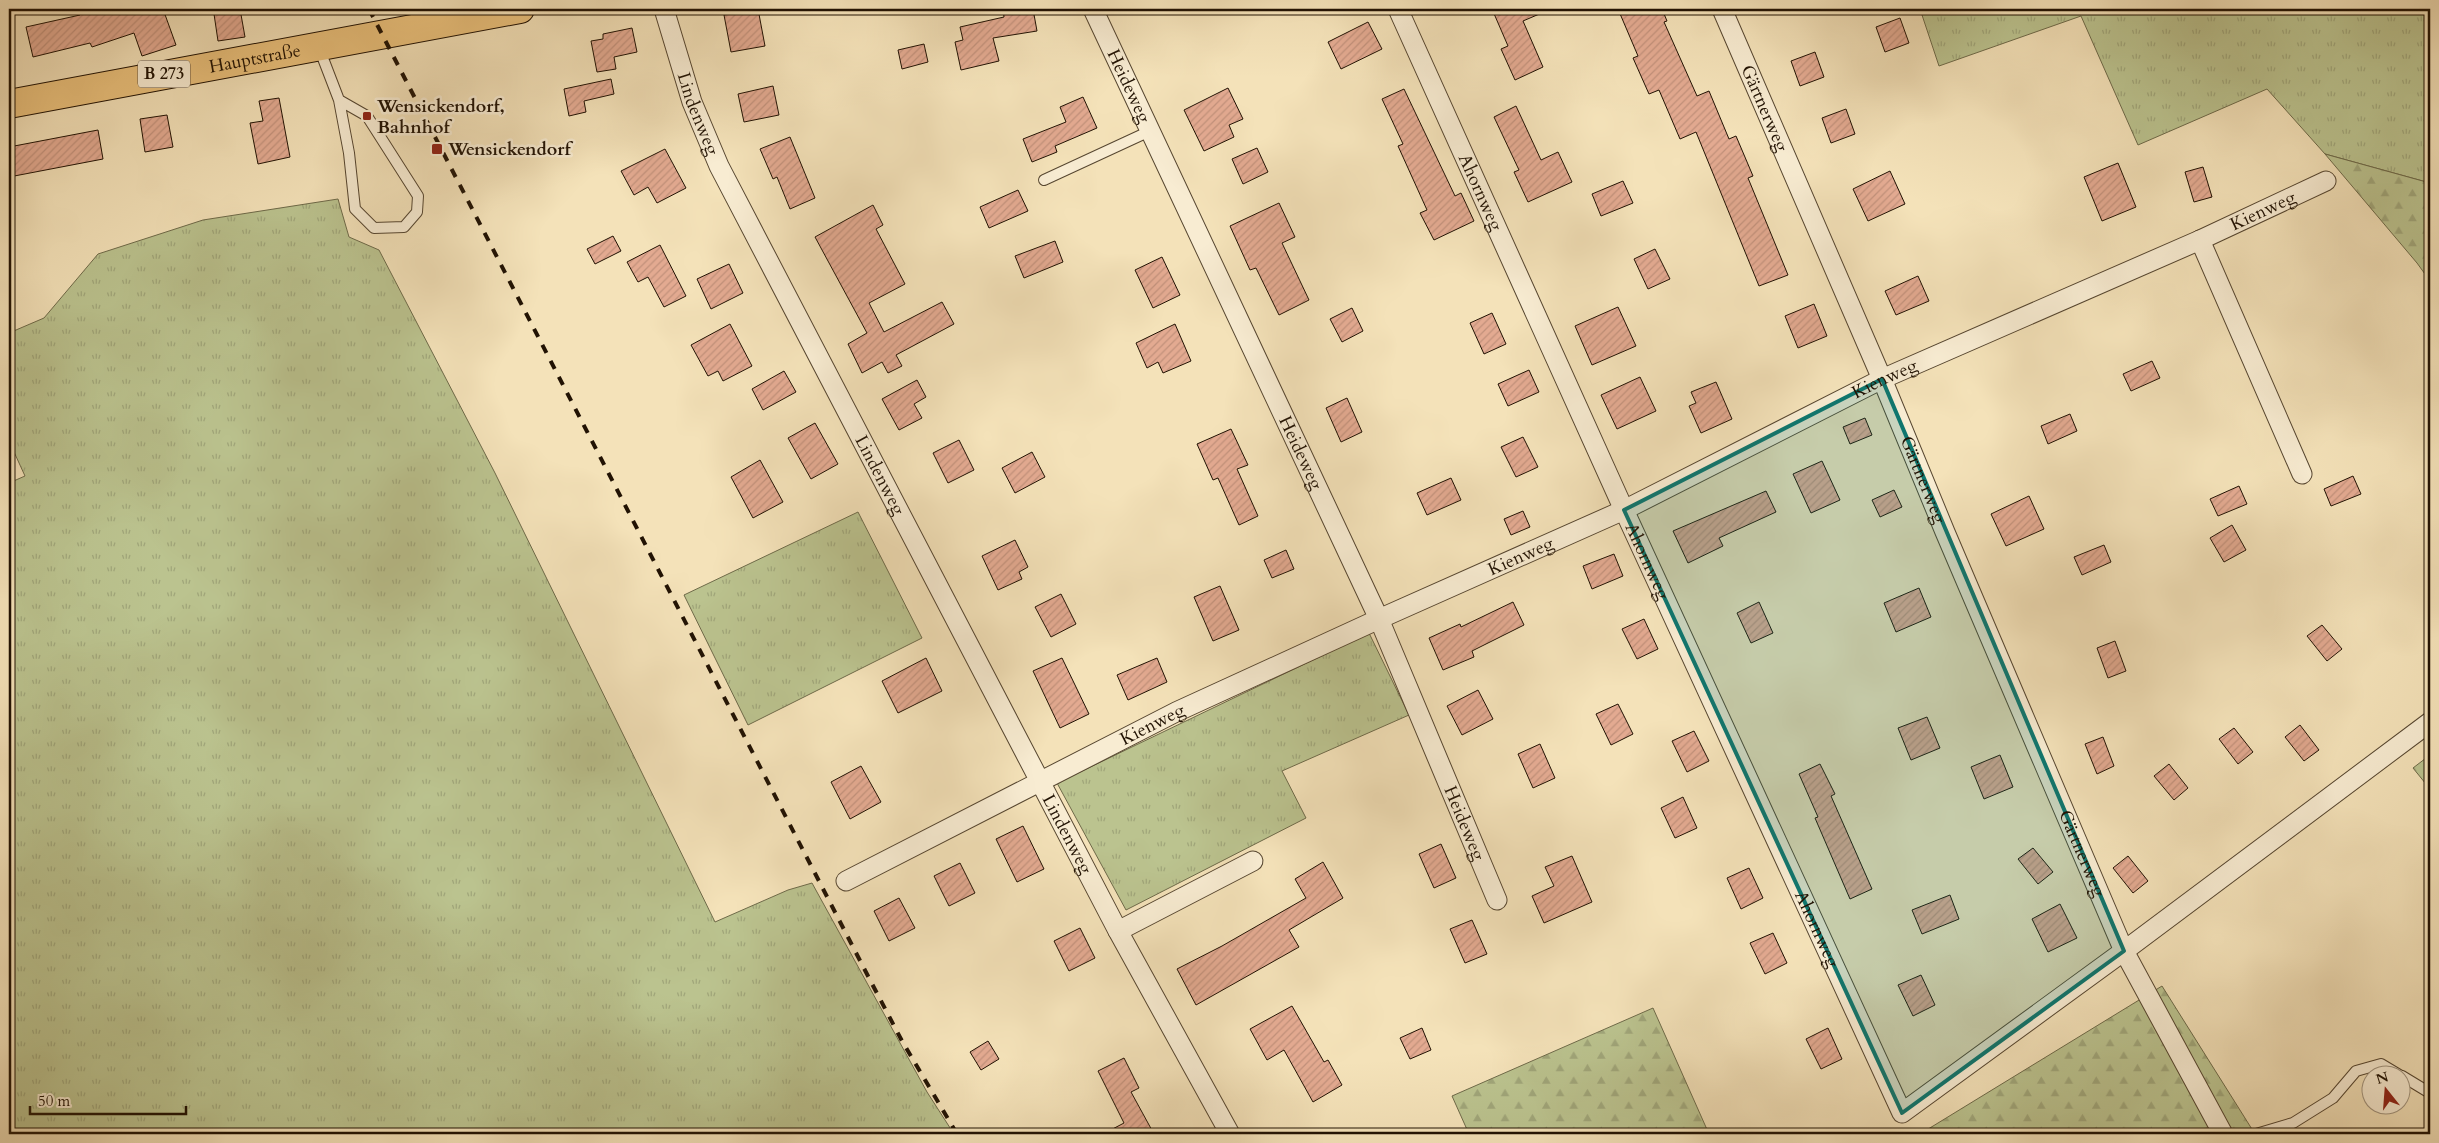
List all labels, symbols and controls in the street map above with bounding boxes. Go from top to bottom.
street label: Hauptstraße [207,38,303,79]
street label: Heideweg [1101,45,1158,128]
road number: B 273 [138,61,190,88]
street label: Gärtnerweg [1735,61,1795,156]
street label: Lindenweg [671,69,726,160]
place label: Wensickendorf, Bahnhof [376,94,505,140]
marker: Wensickendorf, Bahnhof [361,110,373,122]
place label: Wensickendorf [447,137,573,162]
marker: Wensickendorf [430,142,444,156]
street label: Ahornweg [1452,150,1509,236]
street label: Kienweg [2226,184,2300,237]
street label: Kienweg [1847,352,1922,405]
street label: Heideweg [1273,412,1329,494]
street label: Lindenweg [849,431,912,520]
street label: Gärtnerweg [1894,432,1953,528]
street label: Ahornweg [1619,519,1676,604]
street label: Kienweg [1484,530,1558,582]
street label: Kienweg [1116,697,1189,751]
street label: Heideweg [1438,782,1492,865]
street label: Lindenweg [1036,790,1099,879]
street label: Gärtnerweg [2053,806,2112,901]
street label: Ahornweg [1789,887,1846,972]
north arrow [2362,1066,2412,1116]
text: N [2374,1067,2391,1089]
scale bar [30,1083,186,1115]
text: 50 m [38,1091,70,1111]

